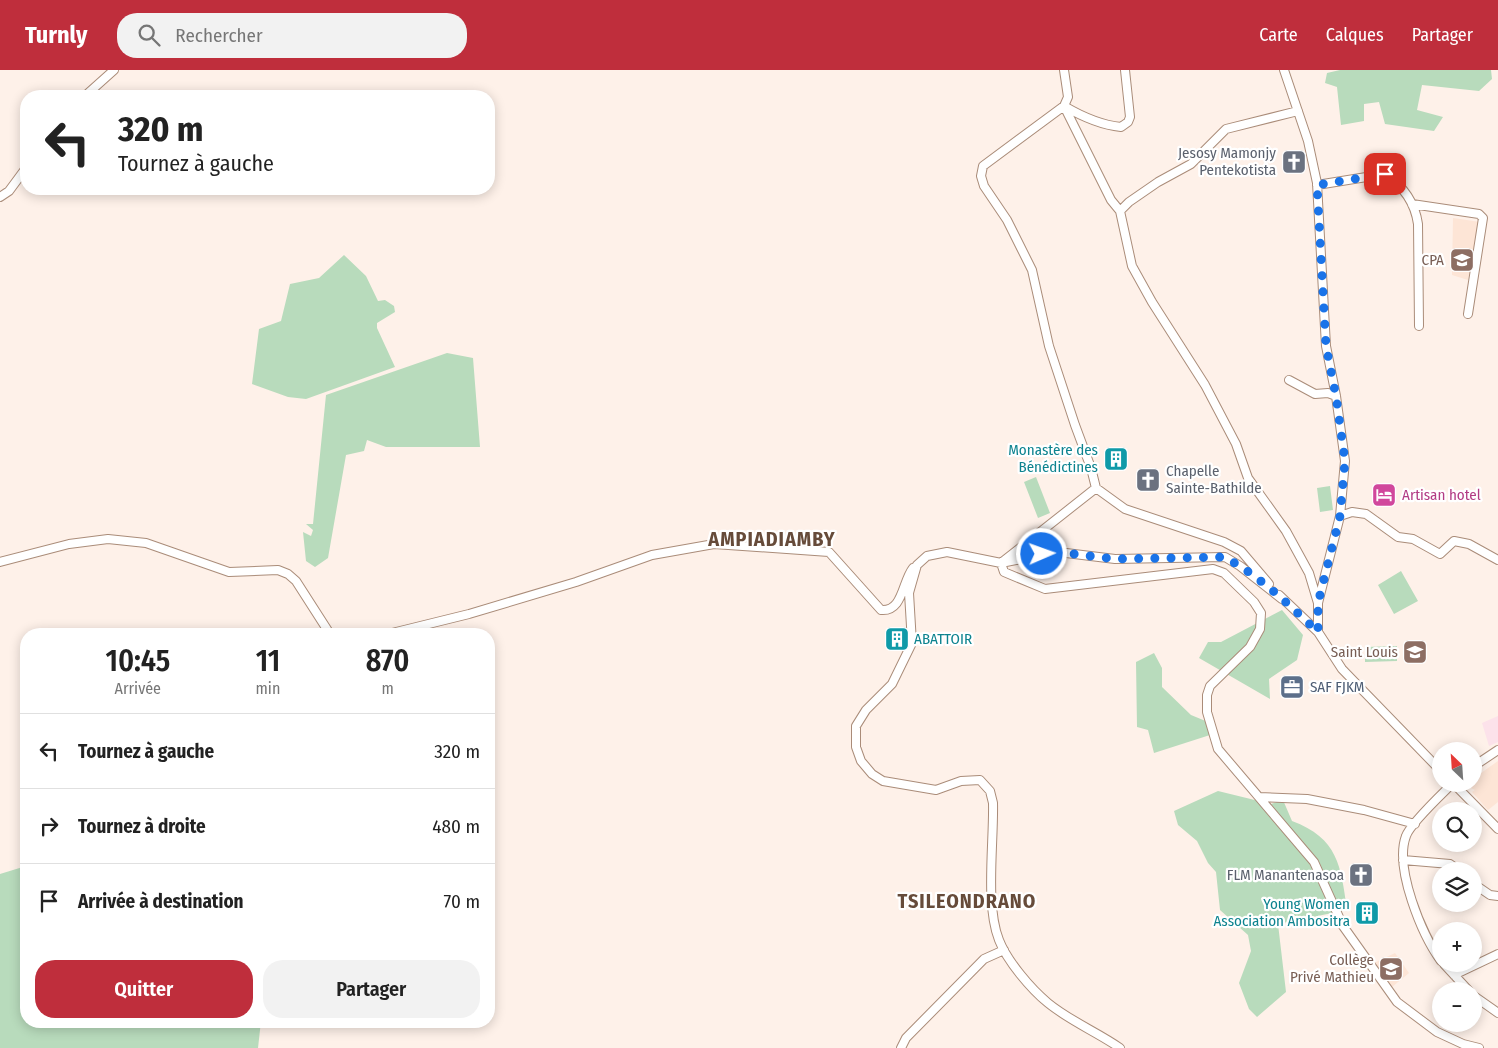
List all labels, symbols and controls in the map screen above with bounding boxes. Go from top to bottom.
search box [117,13,467,58]
text: Turnly [25,21,87,49]
icon: search [135,21,163,49]
text: Rechercher [175,24,263,47]
text: Carte [1259,24,1298,46]
text: Calques [1326,24,1384,46]
text: Partager [1412,24,1473,46]
text: 320 m [118,108,204,150]
icon: left [35,110,100,175]
place label: Jesosy Mamonjy Pentekotista [1178,144,1276,179]
church icon: Jesosy Mamonjy Pentekotista [1281,149,1307,175]
text: Tournez à gauche [118,150,274,177]
pin [1364,153,1406,195]
icon: arrive [1371,160,1399,188]
school or university icon: CPA [1449,247,1475,273]
place label: CPA [1422,251,1444,269]
place label: Monastère des Bénédictines [1008,441,1098,476]
building icon: Monastère des Bénédictines [1103,446,1129,472]
place label: Chapelle Sainte-Bathilde [1166,462,1262,497]
church icon: Chapelle Sainte-Bathilde [1135,467,1161,493]
hotel icon: Artisan hotel [1371,482,1397,508]
place label: Artisan hotel [1402,486,1481,504]
district label: AMPIADIAMBY [707,527,836,551]
position arrow [1015,527,1067,579]
building icon: ABATTOIR [884,626,910,652]
place label: ABATTOIR [914,630,972,648]
school or university icon: Saint Louis [1402,639,1428,665]
text: 10:45 [105,643,170,679]
text: 11 [256,643,280,679]
text: 870 [366,643,410,679]
place label: Saint Louis [1331,643,1398,661]
office icon: SAF FJKM [1279,674,1305,700]
place label: SAF FJKM [1310,678,1364,696]
text: Arrivée [115,679,161,698]
text: min [256,679,280,698]
text: m [382,679,394,698]
icon: left [35,737,63,765]
text: Tournez à gauche [78,740,214,763]
text: 320 m [434,740,480,763]
north arrow [1432,742,1482,792]
map controls [1432,742,1482,1032]
button: search [1432,802,1482,852]
icon: right [35,812,63,840]
text: Tournez à droite [78,815,206,838]
text: 480 m [432,815,480,838]
church icon: FLM Manantenasoa [1348,862,1374,888]
button: layers [1432,862,1482,912]
place label: FLM Manantenasoa [1227,866,1344,884]
icon: arrive [35,887,63,915]
district label: TSILEONDRANO [898,889,1036,913]
text: Arrivée à destination [78,890,244,913]
text: 70 m [444,890,480,913]
place label: Young Women Association Ambositra [1213,895,1350,930]
building icon: Young Women Association Ambositra [1354,900,1380,926]
button: + [1432,922,1482,972]
place label: Collège Privé Mathieu [1290,951,1374,986]
school or university icon: Collège Privé Mathieu [1378,956,1404,982]
button: Quitter [35,960,253,1018]
button: Partager [263,960,480,1018]
button: − [1432,982,1482,1032]

